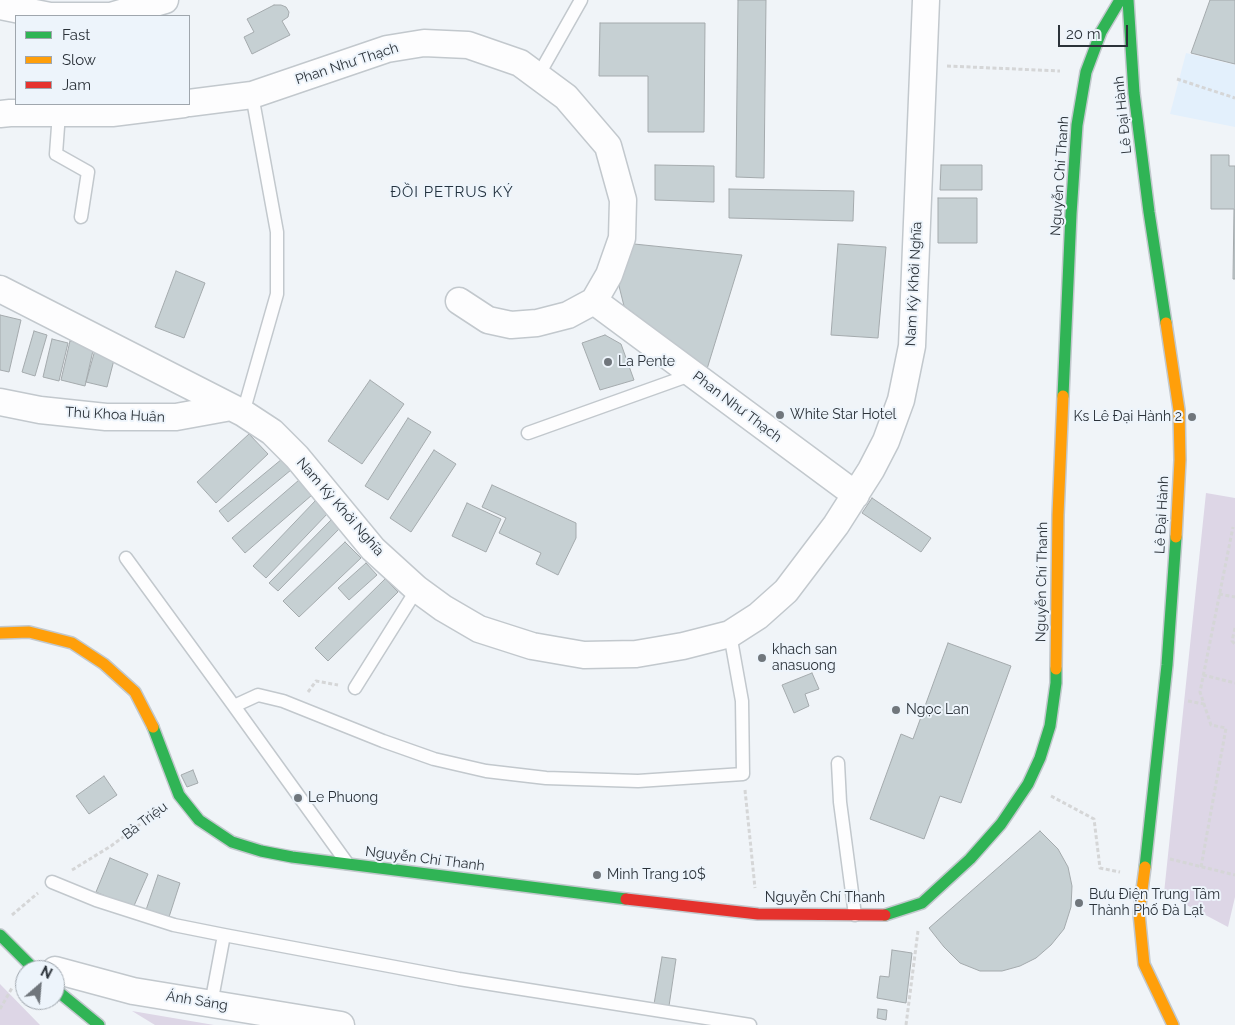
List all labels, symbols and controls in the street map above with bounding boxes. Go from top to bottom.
legend [15,15,190,105]
scale bar [1060,15,1130,47]
text: 20 m [1066,25,1101,43]
text: Fast [62,26,90,44]
street label: Phan Như Thạch [293,39,401,89]
text: Slow [62,51,96,69]
street label: Lê Đại Hành [1111,75,1135,155]
text: Jam [62,76,91,94]
street label: Nguyễn Chí Thanh [1047,115,1073,237]
district label: ĐỒI PETRUS KÝ [389,183,515,201]
street label: Nam Kỳ Khởi Nghĩa [902,221,926,347]
place label: La Pente [618,354,675,370]
marker: La Pente [602,356,614,368]
street label: Phan Như Thạch [689,368,785,446]
street label: Thủ Khoa Huân [65,404,165,426]
place label: White Star Hotel [790,407,896,423]
marker: White Star Hotel [774,409,786,421]
place label: Ks Lê Đại Hành 2 [1073,409,1182,425]
marker: Ks Lê Đại Hành 2 [1186,411,1198,423]
street label: Nam Kỳ Khởi Nghĩa [293,454,387,560]
street label: Lê Đại Hành [1152,475,1172,555]
street label: Nguyễn Chí Thanh [1033,522,1051,642]
place label: khach san anasuong [772,642,837,674]
marker: khach san anasuong [756,652,768,664]
place label: Ngọc Lan [906,702,969,718]
marker: Ngọc Lan [890,704,902,716]
place label: Le Phuong [308,790,378,806]
marker: Le Phuong [292,792,304,804]
street label: Bà Triệu [119,799,171,843]
street label: Nguyễn Chí Thanh [364,843,486,875]
place label: Minh Trang 10$ [607,867,706,883]
marker: Minh Trang 10$ [591,869,603,881]
place label: Bưu Điện Trung Tâm Thành Phố Đà Lạt [1089,887,1220,920]
street label: Nguyễn Chí Thanh [765,890,885,906]
marker: Bưu Điện Trung Tâm Thành Phố Đà Lạt [1073,897,1085,909]
north arrow [15,960,65,1010]
text: N [38,963,55,982]
street label: Ánh Sáng [165,988,229,1014]

